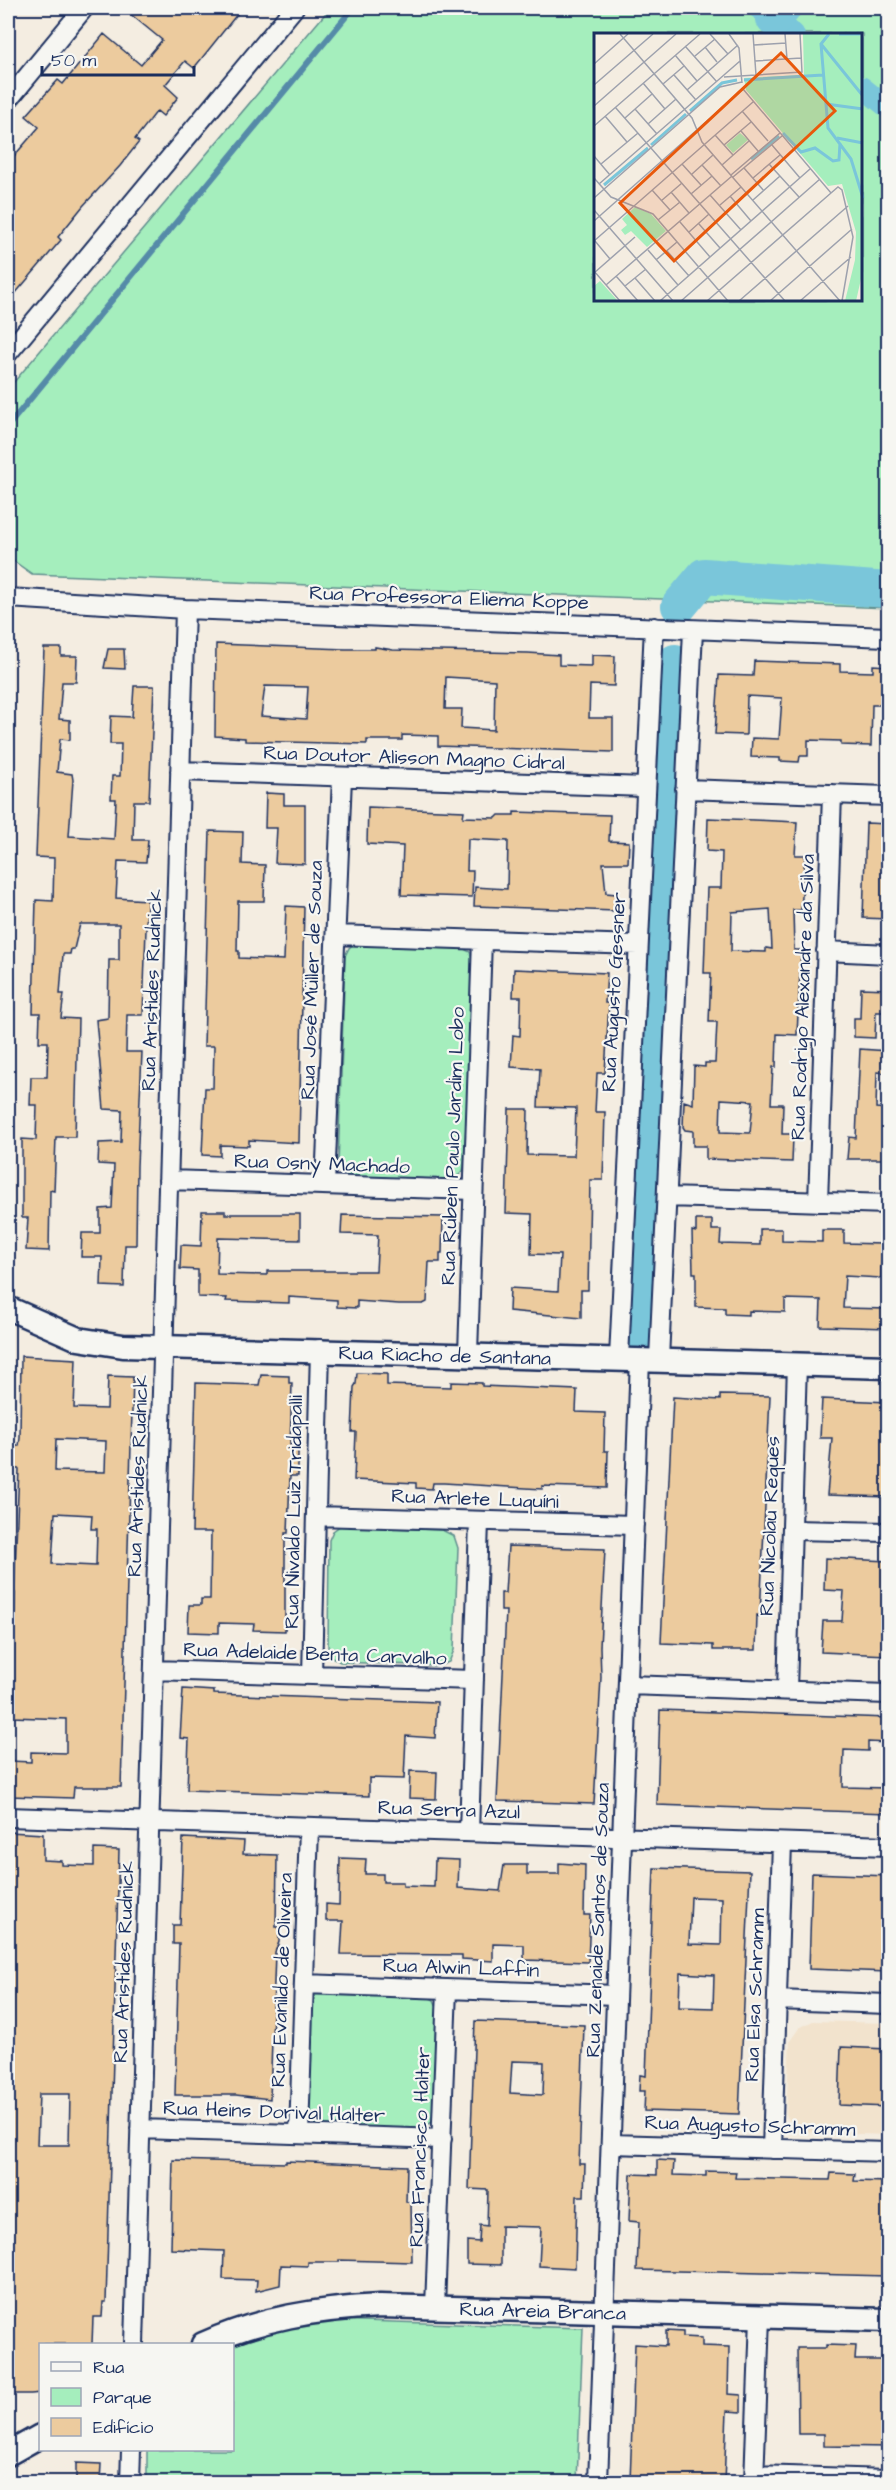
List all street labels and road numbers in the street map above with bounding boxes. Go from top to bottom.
street label: Rua Professora Eliema Koppe [309,579,589,617]
street label: Rua Doutor Alisson Magno Cidral [263,739,565,778]
street label: Rua Rodrigo Alexandre da Silva [784,853,823,1141]
street label: Rua José Müller de Souza [294,860,330,1100]
street label: Rua Aristides Rudnick [134,888,170,1092]
street label: Rua Augusto Gessner [595,891,634,1093]
street label: Rua Rúben Paulo Jardim Lobo [434,1006,472,1286]
street label: Rua Osny Machado [234,1147,410,1182]
street label: Rua Riacho de Santana [338,1339,551,1373]
street label: Rua Aristides Rudnick [120,1374,156,1578]
street label: Rua Nivaldo Luiz Tridapalli [278,1395,310,1629]
street label: Rua Nicolau Reques [753,1436,787,1616]
street label: Rua Arlete Luquíni [391,1482,559,1516]
street label: Rua Adelaide Benta Carvalho [183,1635,447,1673]
street label: Rua Zenaide Santos de Souza [579,1782,617,2058]
street label: Rua Serra Azul [377,1794,521,1826]
street label: Rua Aristides Rudnick [106,1860,142,2064]
street label: Rua Evanildo de Oliveira [264,1872,300,2088]
street label: Rua Elsa Schramm [738,1907,772,2082]
street label: Rua Alwin Laffin [382,1951,540,1985]
street label: Rua Francisco Halter [403,2046,437,2248]
street label: Rua Heins Dorival Halter [163,2094,385,2130]
street label: Rua Augusto Schramm [644,2108,856,2145]
street label: Rua Areia Branca [459,2295,627,2328]

